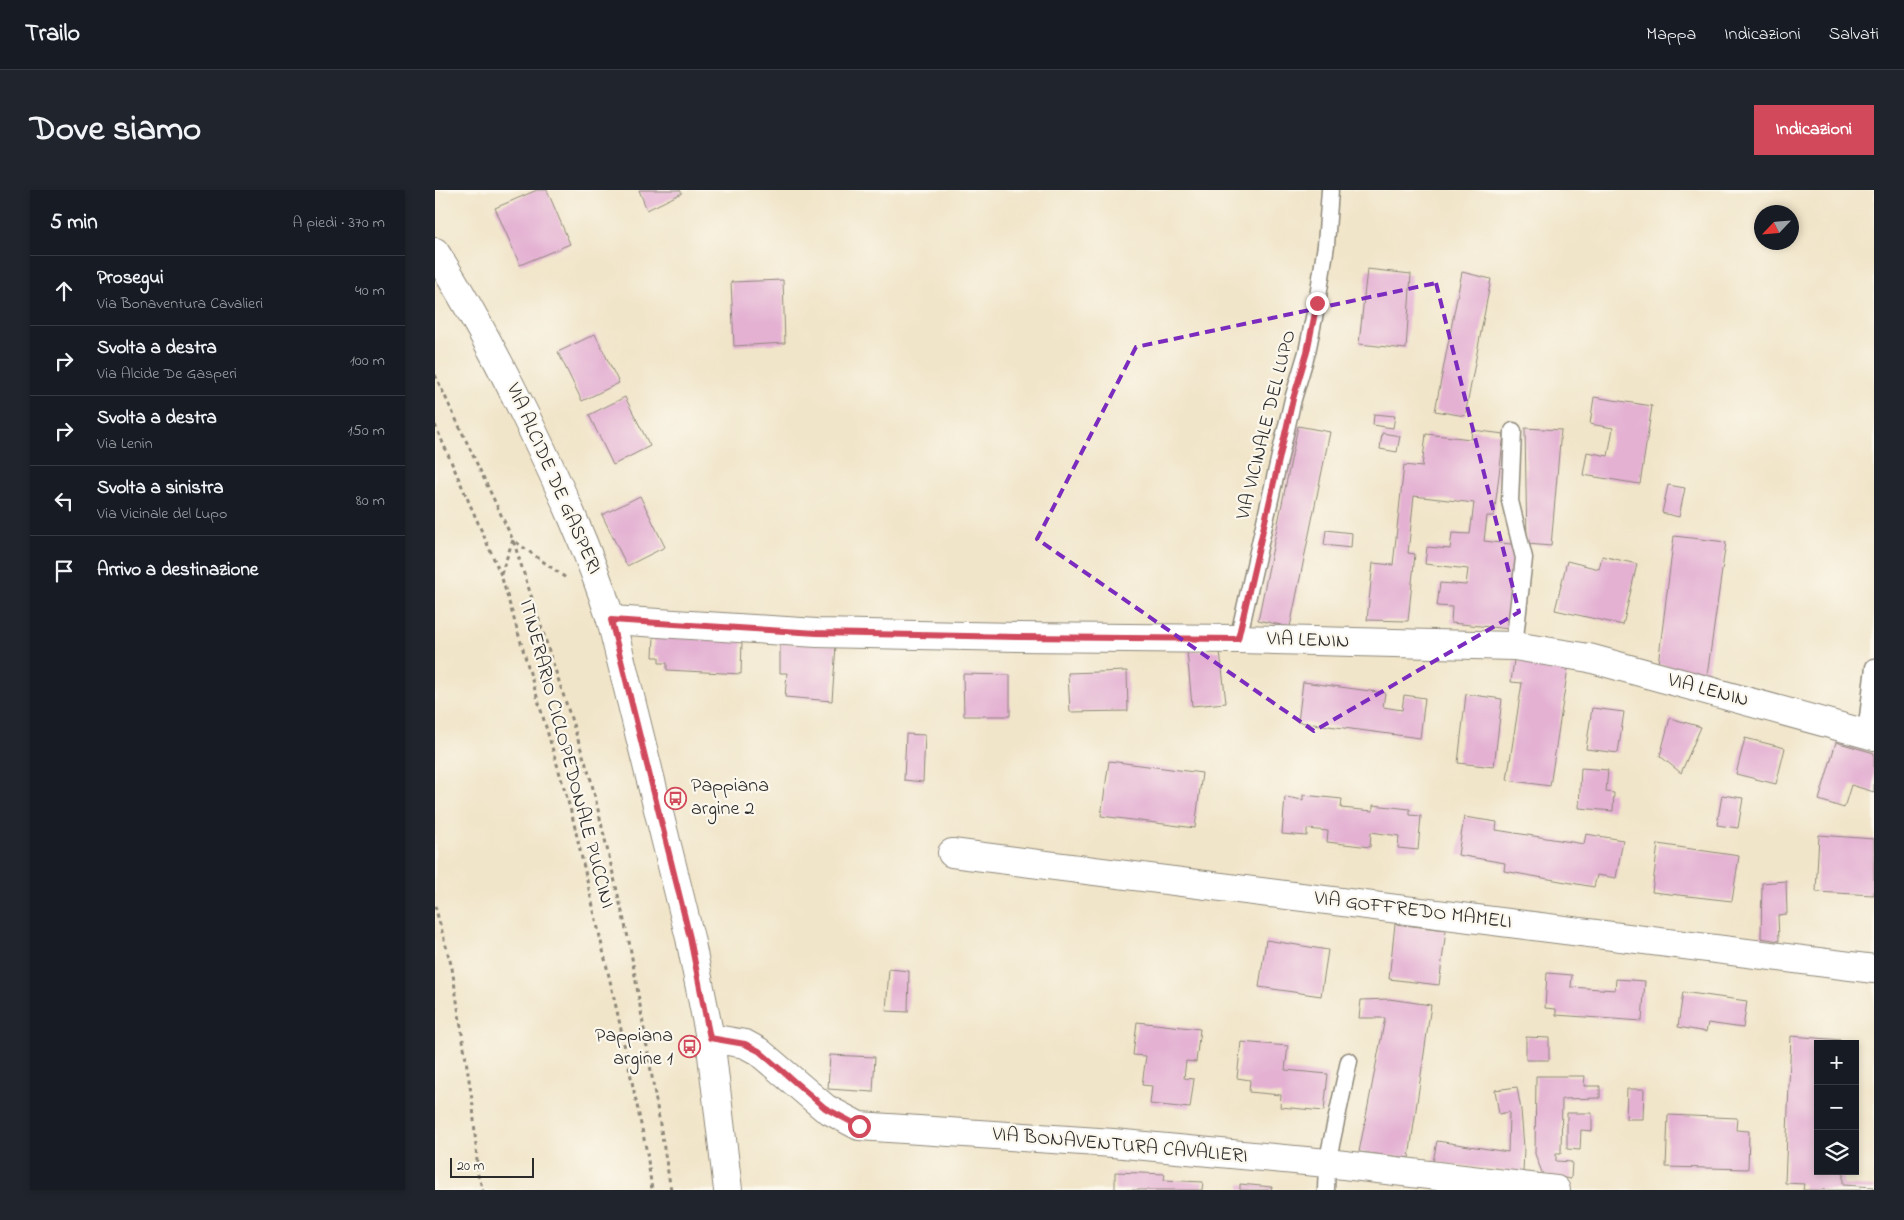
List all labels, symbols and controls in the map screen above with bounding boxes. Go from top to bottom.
text: Trailo [25,17,80,52]
text: Mappa [1646,22,1696,48]
text: Indicazioni [1724,22,1801,48]
text: Salvati [1829,22,1879,48]
text: Dove siamo [30,105,201,156]
button: Indicazioni [1754,105,1874,155]
north arrow [1754,205,1799,250]
text: 5 min [50,208,98,238]
text: A piedi · 370 m [293,211,385,235]
text: Prosegui [97,265,164,292]
icon: ahead [50,277,78,305]
text: 40 m [355,279,385,303]
text: Via Bonaventura Cavalieri [97,292,263,316]
route end [1306,292,1329,315]
street label: VIA VICINALE DEL LUPO [1229,327,1305,524]
text: Svolta a destra [97,335,217,362]
icon: right [50,347,78,375]
text: 100 m [350,349,385,373]
text: Via Alcide De Gasperi [97,362,237,386]
street label: VIA ALCIDE DE GASPERI [497,378,608,579]
text: Svolta a destra [97,405,217,432]
icon: right [50,417,78,445]
text: 150 m [347,419,385,443]
text: Via Lenin [97,432,153,456]
text: Svolta a sinistra [97,475,224,502]
icon: left [50,487,78,515]
text: 80 m [356,489,385,513]
text: Via Vicinale del Lupo [97,502,227,526]
icon: arrive [50,557,78,585]
text: Arrivo a destinazione [97,557,258,584]
street label: ITINERARIO CICLOPEDONALE PUCCINI [511,596,621,912]
street label: VIA LENIN [1265,625,1350,657]
street label: VIA LENIN [1663,666,1752,716]
place label: Pappiana argine 2 [691,772,769,825]
bus stop icon: Pappiana argine 2 [663,786,687,810]
street label: VIA GOFFREDO MAMELI [1312,884,1513,938]
place label: Pappiana argine 1 [595,1022,673,1075]
bus stop icon: Pappiana argine 1 [677,1035,701,1059]
map controls [1814,1040,1859,1175]
button: + [1814,1040,1859,1085]
button: − [1814,1085,1859,1130]
route start [848,1115,871,1138]
street label: VIA BONAVENTURA CAVALIERI [990,1120,1249,1172]
button: layers [1814,1130,1859,1175]
scale bar [450,1155,534,1178]
text: 20 m [457,1156,484,1177]

